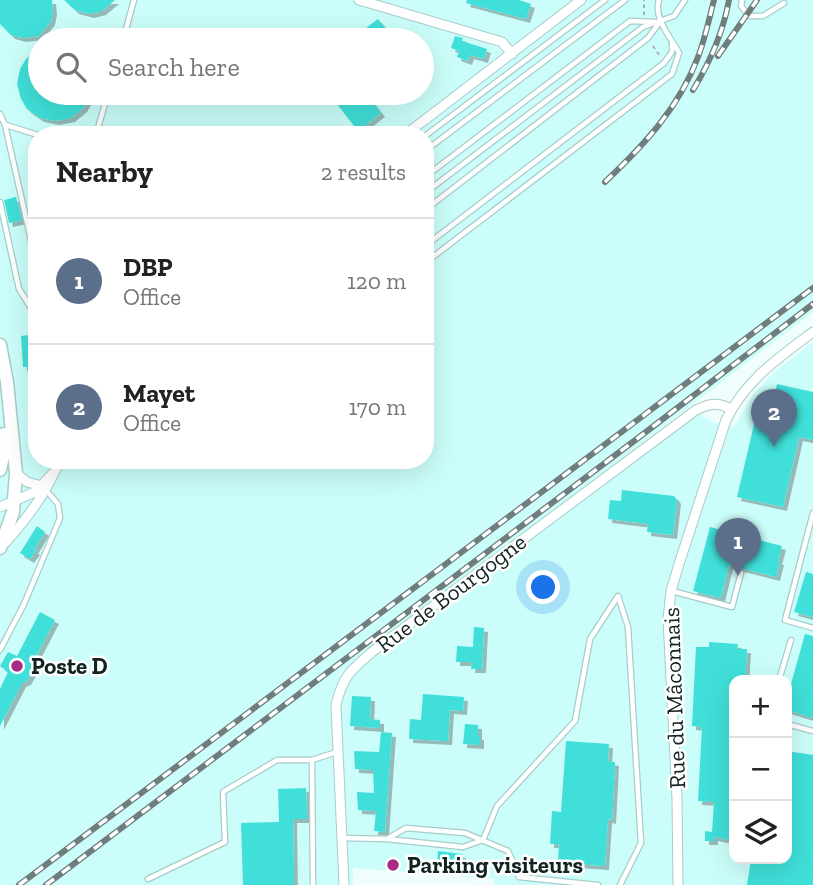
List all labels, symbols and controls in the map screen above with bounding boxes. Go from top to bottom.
search box [28,28,434,105]
icon: search [52,48,90,86]
text: Search here [108,51,240,83]
text: Nearby [56,154,153,190]
text: 2 results [321,158,406,186]
text: DBP [123,251,173,283]
text: 1 [74,267,84,295]
text: 120 m [347,267,406,295]
text: Office [123,283,181,311]
text: Mayet [123,377,195,409]
pin: 2 [751,389,797,447]
text: 2 [73,393,85,421]
text: 170 m [348,393,406,421]
text: Office [123,409,181,437]
pin: 1 [715,518,761,576]
street label: Rue de Bourgogne [370,527,532,659]
your location [526,570,560,604]
street label: Rue du Mâconnais [657,607,691,789]
place label: Poste D [31,652,108,680]
marker: Poste D [9,658,25,674]
map controls [729,675,792,864]
button: + [729,675,792,738]
button: − [729,738,792,801]
button: layers [729,801,792,864]
place label: Parking visiteurs [407,851,583,879]
marker: Parking visiteurs [385,857,401,873]

